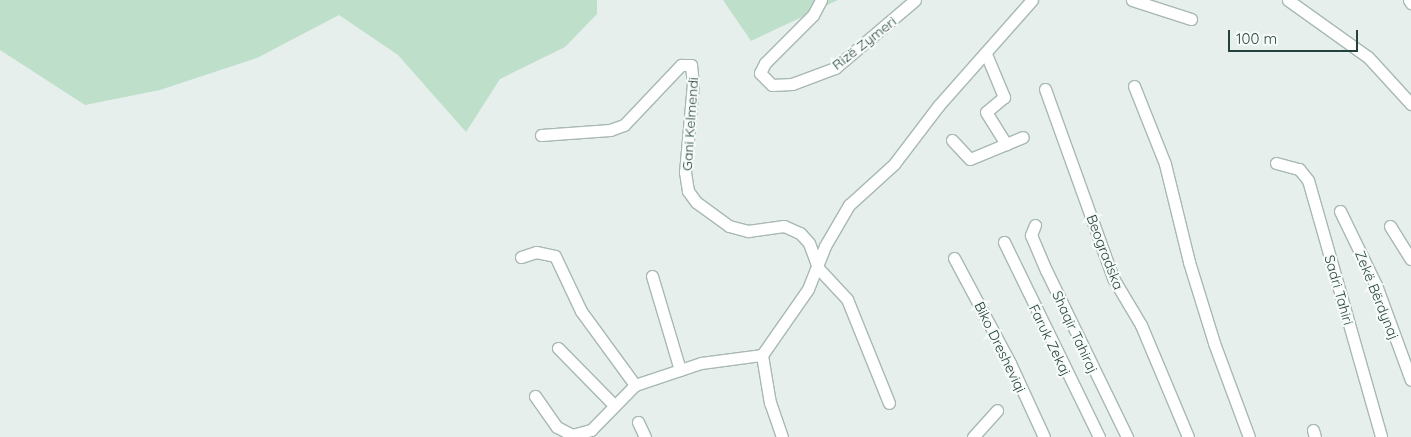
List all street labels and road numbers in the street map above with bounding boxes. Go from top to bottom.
street label: Rizë Zymeri [829,13,899,73]
street label: Gani Kelmendi [678,77,702,171]
street label: Beogradska [1083,212,1127,292]
street label: Zekë Bërdynaj [1351,248,1403,342]
street label: Sadri Tahiri [1321,253,1357,327]
street label: Shaqir Tahiraj [1049,288,1101,376]
street label: Biko Dresheviqi [971,299,1029,395]
street label: Faruk Zekaj [1025,302,1075,378]

